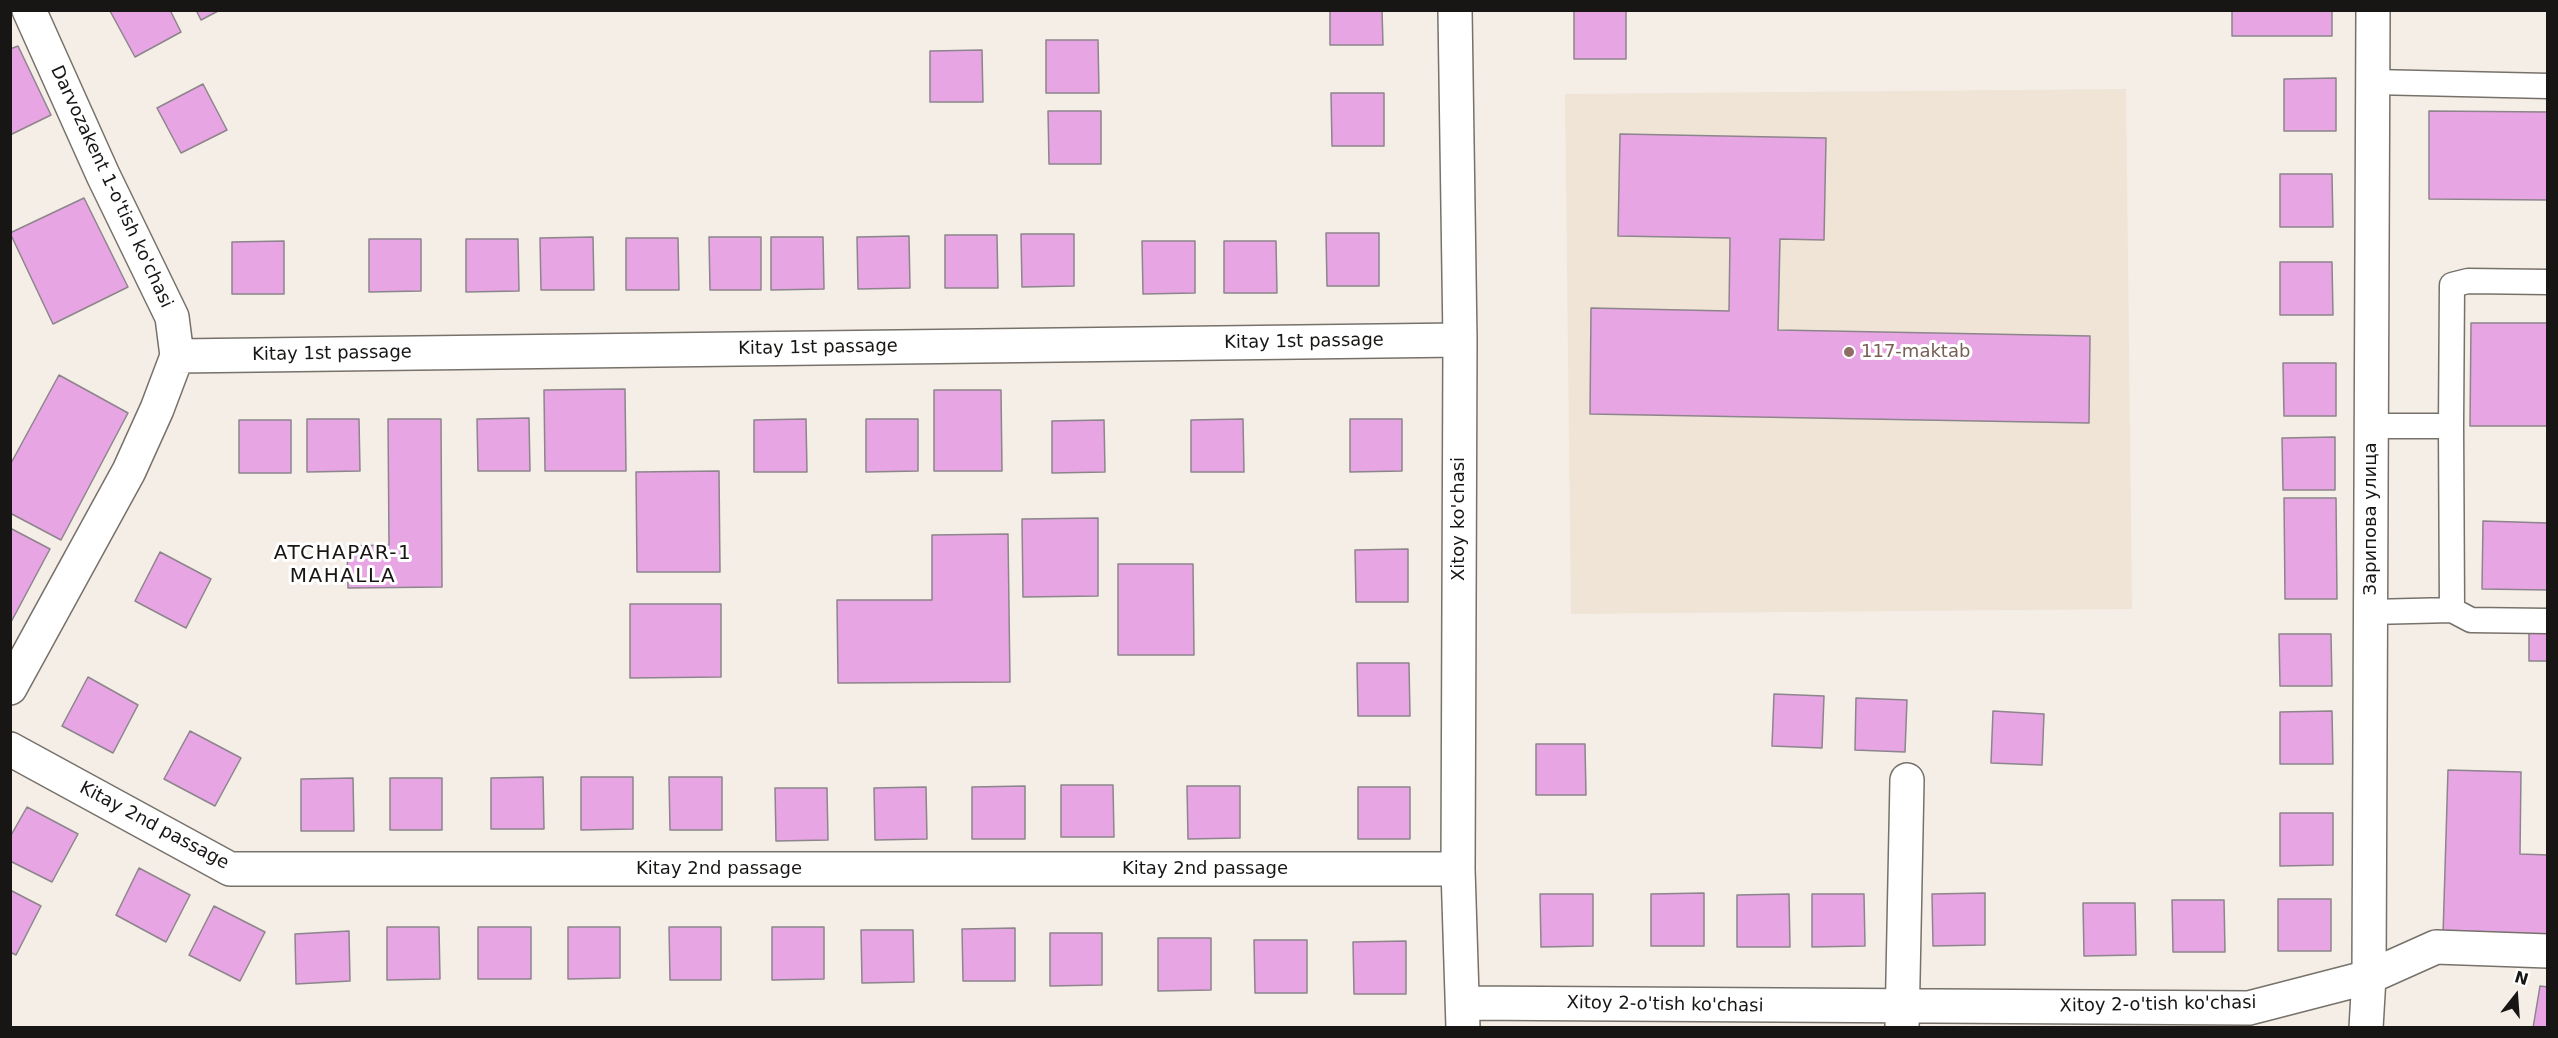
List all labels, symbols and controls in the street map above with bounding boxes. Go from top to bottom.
street label: Darvozakent 1-o'tish ko'chasi [45,62,177,312]
street label: Kitay 1st passage [1224,330,1384,354]
street label: Kitay 1st passage [738,336,898,360]
place label: 117-maktab [1861,341,1970,363]
street label: Kitay 1st passage [252,342,412,366]
marker: 117-maktab [1842,345,1856,359]
street label: Зарипова улица [2360,443,2382,595]
street label: Xitoy ko'chasi [1448,457,1470,581]
district label: ATCHAPAR-1 MAHALLA [274,542,412,589]
street label: Kitay 2nd passage [76,777,232,875]
street label: Kitay 2nd passage [636,858,802,880]
street label: Kitay 2nd passage [1122,858,1288,880]
north arrow [2486,966,2546,1026]
text: N [2512,967,2531,989]
street label: Xitoy 2-o'tish ko'chasi [1566,992,1764,1018]
street label: Xitoy 2-o'tish ko'chasi [2059,992,2257,1018]

